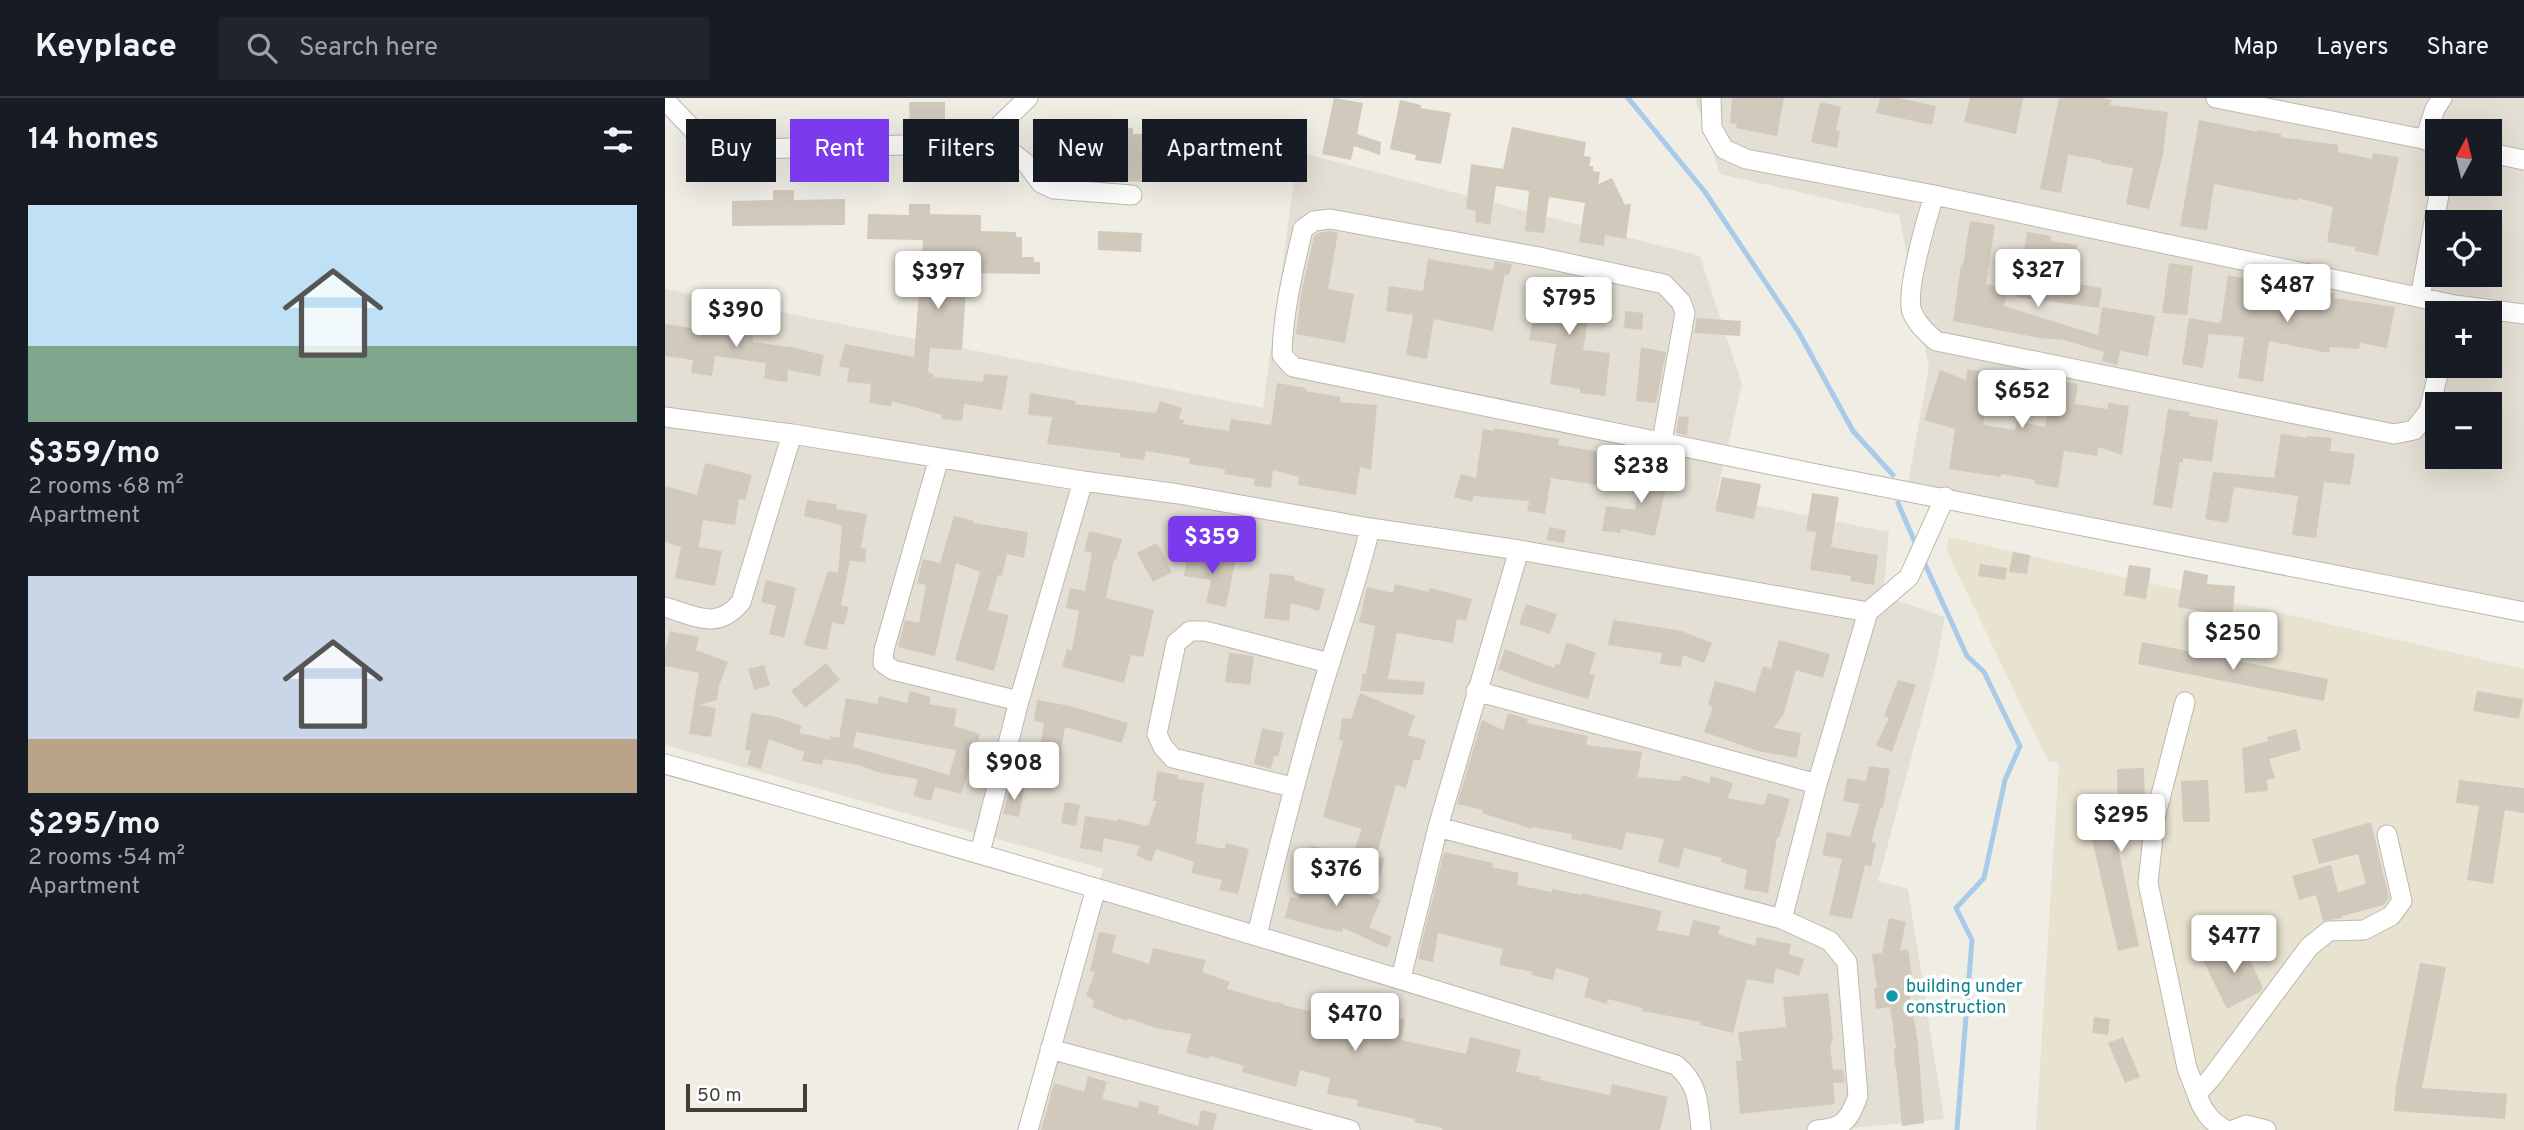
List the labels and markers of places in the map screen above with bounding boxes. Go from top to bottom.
pin: $327 [1997,250,2079,309]
pin: $397 [897,252,979,311]
pin: $487 [2246,264,2328,324]
pin: $795 [1528,278,1610,337]
pin: $390 [695,289,777,349]
pin: $652 [1981,370,2063,430]
pin: $238 [1600,446,1682,505]
pin: $359 [1171,517,1253,576]
pin: $250 [2192,612,2274,672]
pin: $908 [973,742,1055,802]
pin: $295 [2080,794,2162,854]
pin: $376 [1295,848,1377,908]
pin: $477 [2193,916,2275,975]
place label: building under construction [1906,976,2023,1020]
marker: building under construction [1884,988,1900,1004]
pin: $470 [1314,993,1396,1053]

